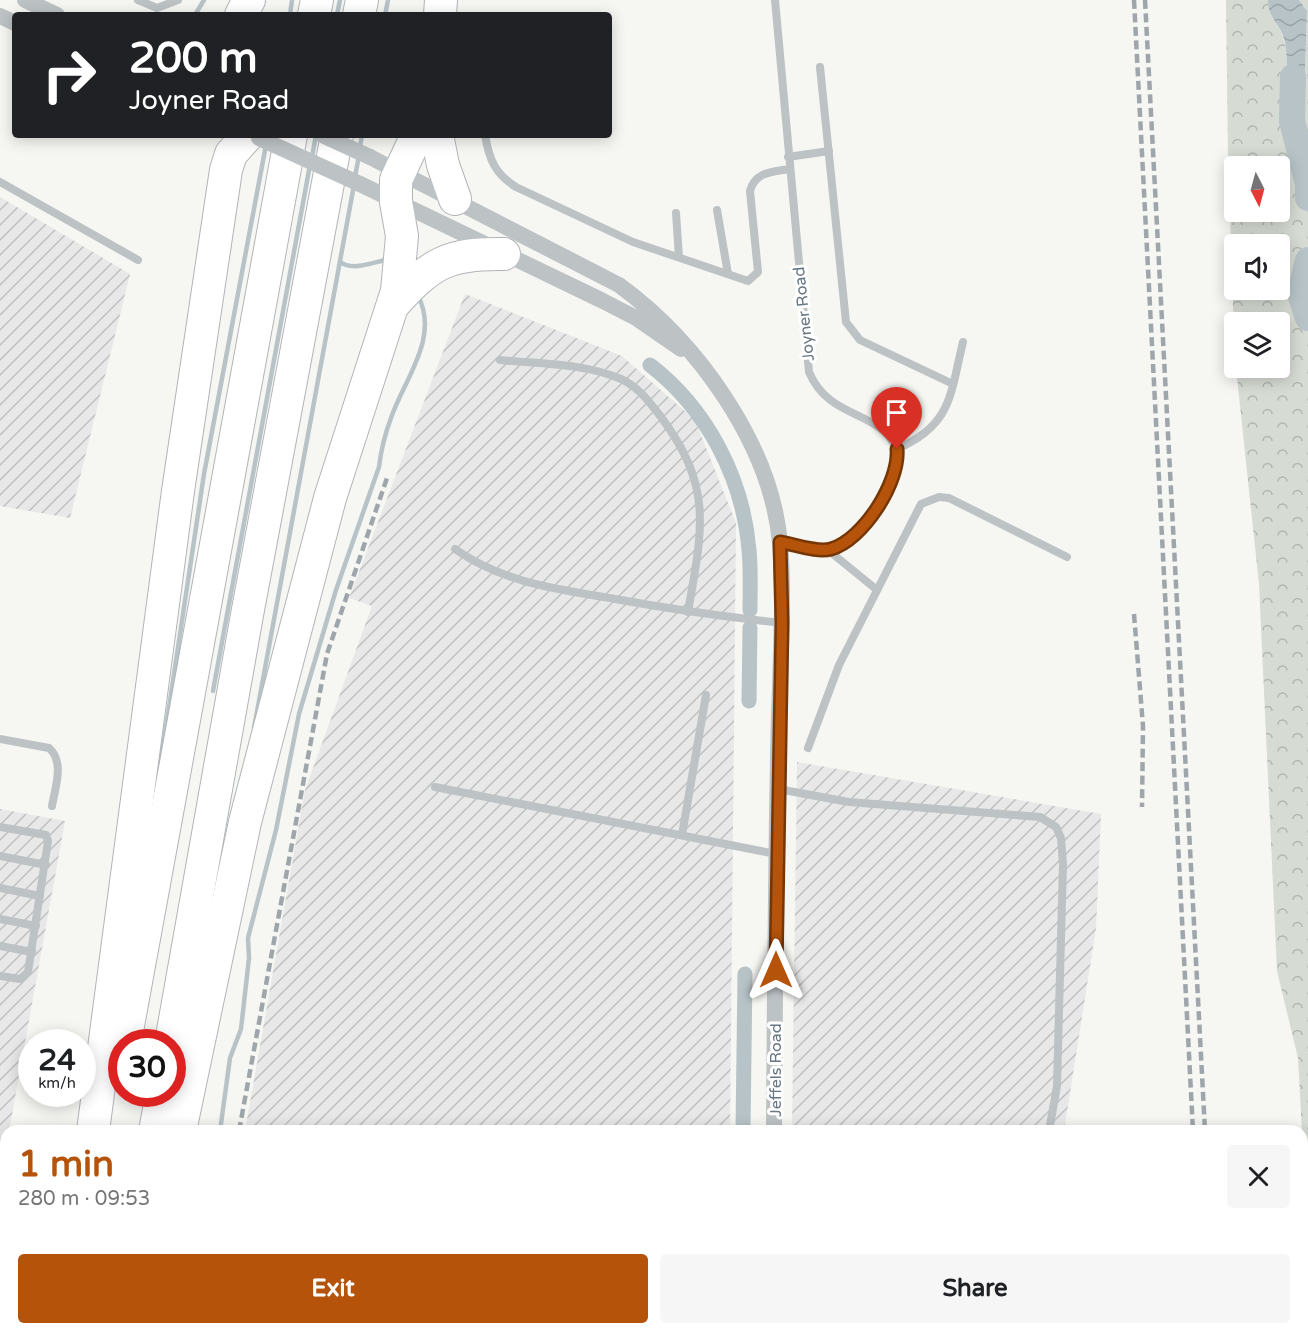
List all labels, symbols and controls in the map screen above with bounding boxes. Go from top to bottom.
text: 200 m [129,33,258,84]
icon: right [30,36,108,114]
text: Joyner Road [129,84,289,117]
north arrow [1224,156,1290,222]
map controls [1224,156,1290,378]
button: sound [1224,234,1290,300]
street label: Joyner Road [789,266,819,362]
button: layers [1224,312,1290,378]
pin [871,387,922,449]
icon: arrive [880,396,913,429]
position arrow [744,938,808,1002]
street label: Jeffels Road [766,1023,786,1117]
speed limit sign: 30 [108,1029,186,1107]
text: 24 [38,1042,76,1079]
text: km/h [38,1074,76,1092]
text: 1 min [18,1143,114,1186]
button: close [1227,1145,1290,1208]
text: 280 m · 09:53 [18,1187,150,1211]
button: Exit [18,1254,648,1323]
button: Share [660,1254,1290,1323]

